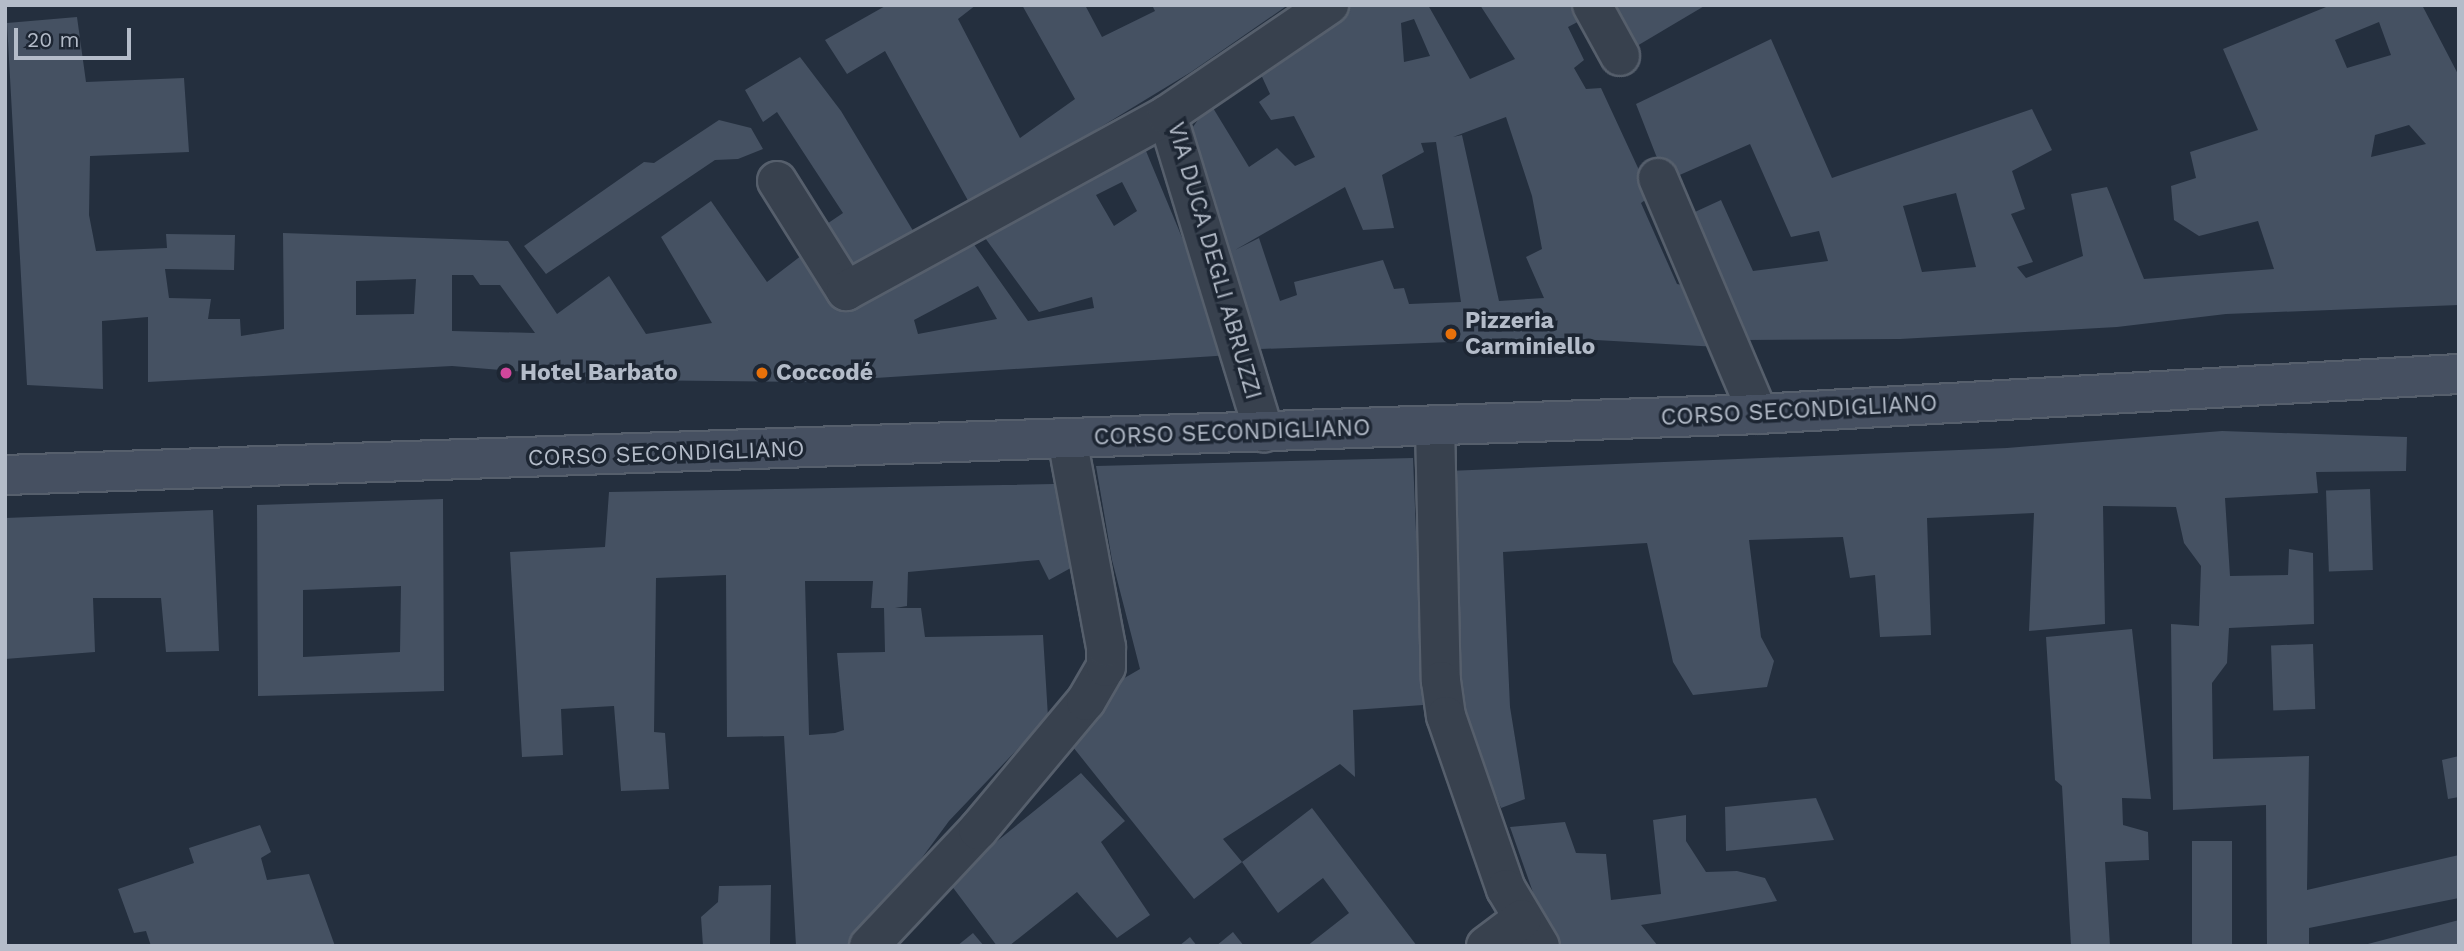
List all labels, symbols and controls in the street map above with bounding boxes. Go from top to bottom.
scale bar [18,14,135,58]
text: 20 m [27,27,79,52]
street label: VIA DUCA DEGLI ABRUZZI [1161,118,1267,404]
place label: Pizzeria Carminiello [1465,307,1595,361]
marker: Pizzeria Carminiello [1443,326,1459,342]
place label: Hotel Barbato [520,359,678,387]
place label: Coccodé [776,359,873,387]
marker: Hotel Barbato [498,365,514,381]
marker: Coccodé [754,365,770,381]
street label: CORSO SECONDIGLIANO [1660,390,1938,432]
street label: CORSO SECONDIGLIANO [1093,414,1371,452]
street label: CORSO SECONDIGLIANO [527,435,805,473]

